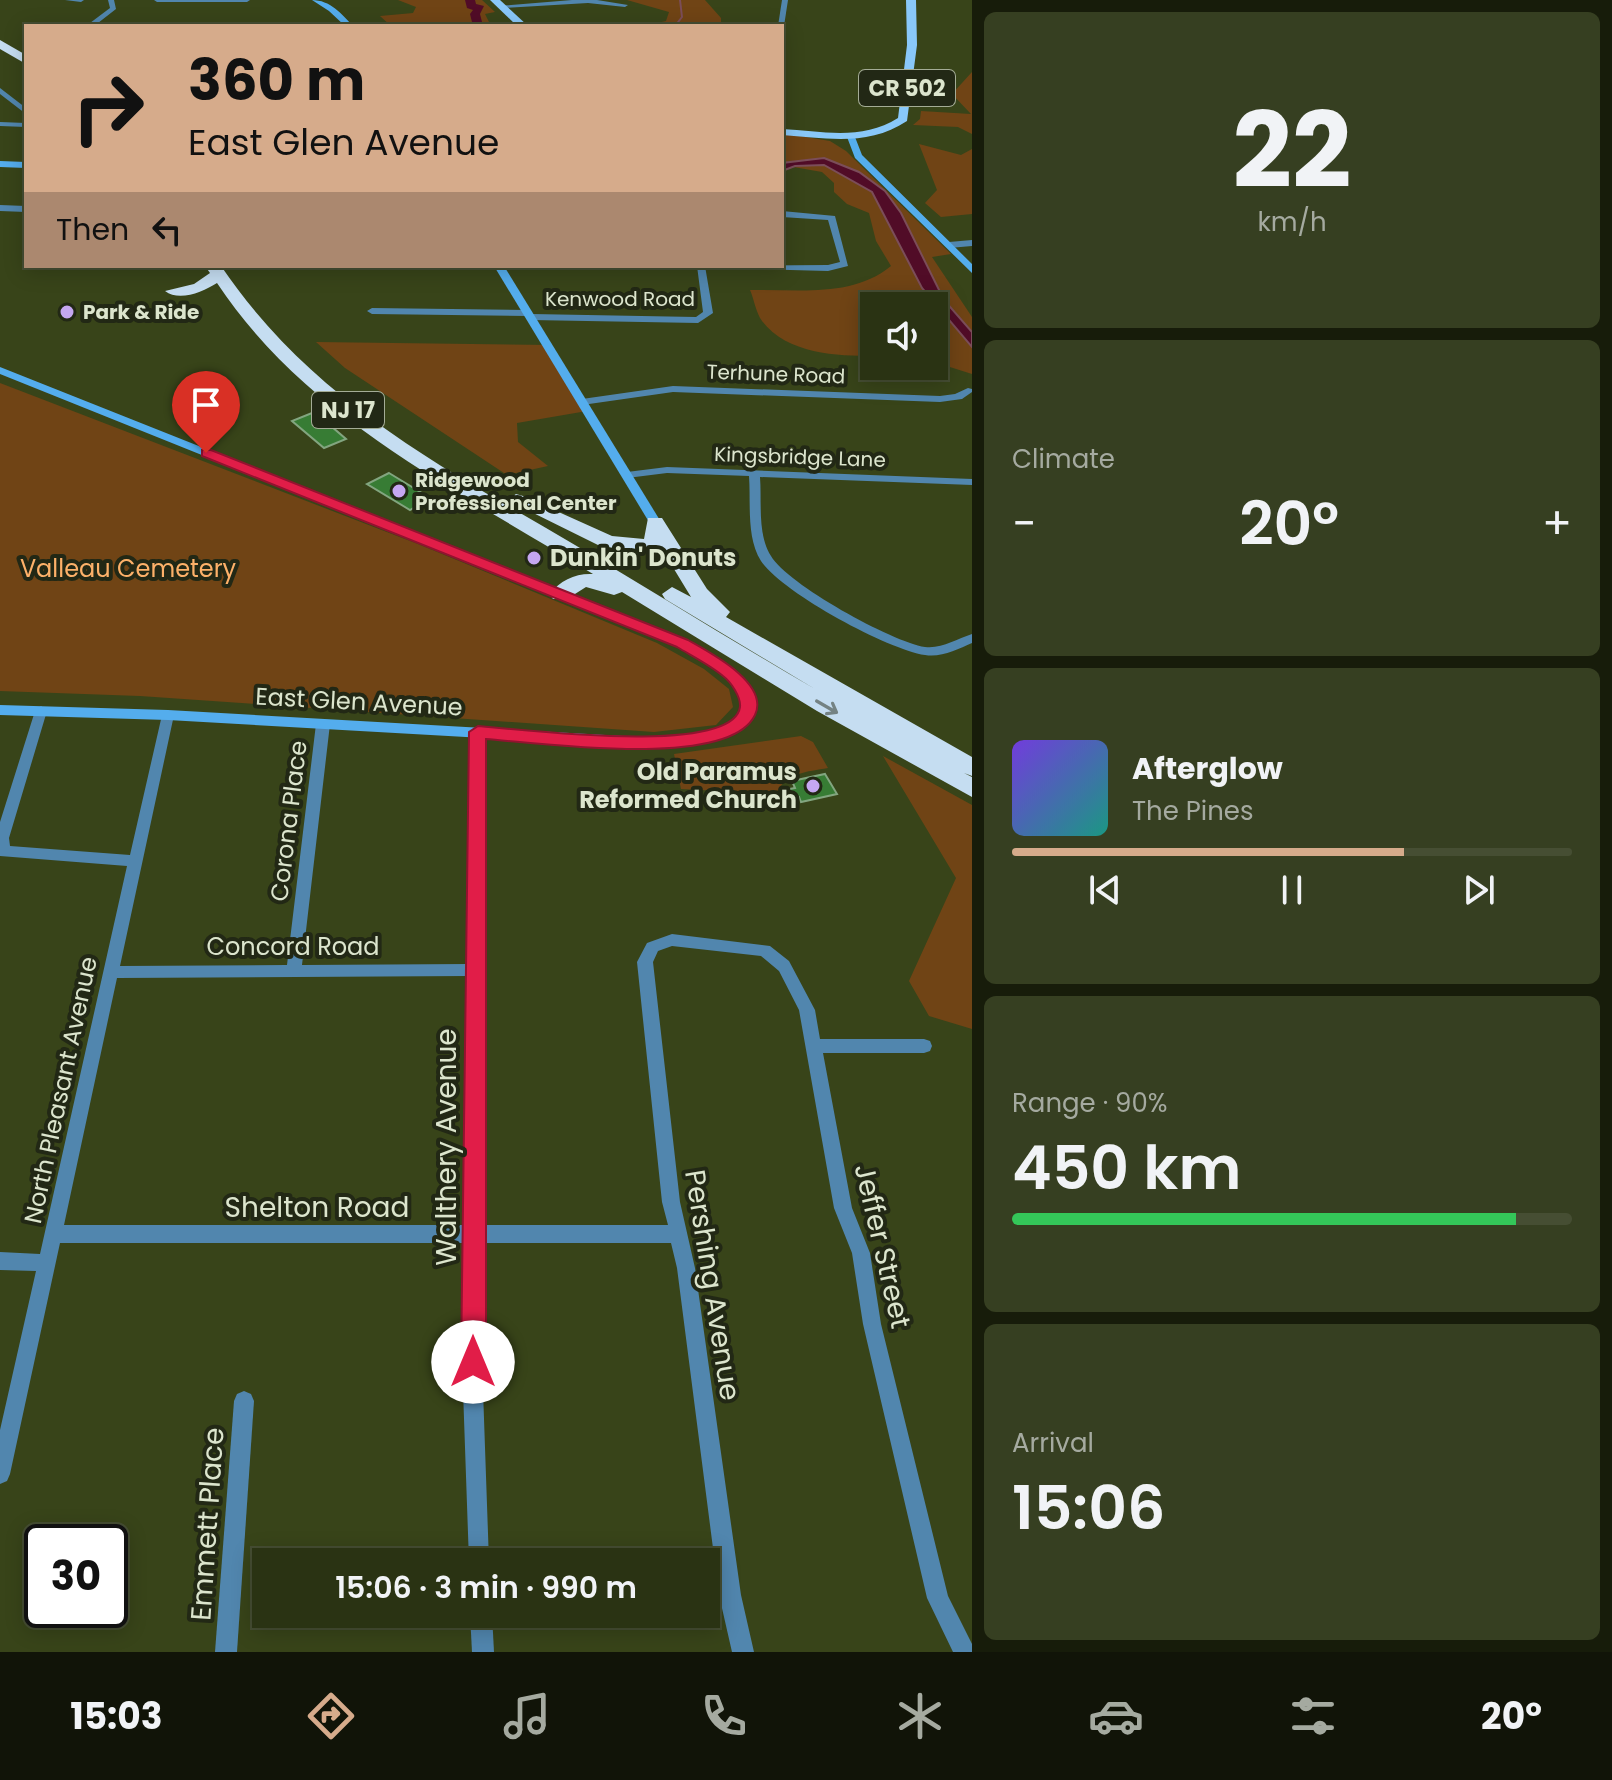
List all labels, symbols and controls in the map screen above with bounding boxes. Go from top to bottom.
text: 360 m [188,41,365,120]
icon: right [56,56,160,160]
road number: CR 502 [859,70,955,106]
text: 22 [1233,78,1351,223]
text: East Glen Avenue [188,117,499,168]
text: km/h [1257,204,1327,240]
text: Then [56,208,129,251]
icon: left [145,208,189,252]
street label: Kenwood Road [545,285,695,313]
map controls [860,292,948,380]
button: sound [860,292,948,380]
place label: Park & Ride [83,298,199,326]
marker: Park & Ride [58,303,76,321]
street label: Terhune Road [706,358,846,390]
pin [172,371,240,453]
icon: arrive [184,383,228,427]
road number: NJ 17 [312,392,384,428]
street label: Kingsbridge Lane [714,440,886,474]
text: Climate [1012,441,1115,477]
place label: Ridgewood Professional Center [415,466,617,517]
marker: Ridgewood Professional Center [390,482,408,500]
text: 20° [1239,482,1339,566]
text: − [1012,493,1036,554]
text: + [1542,493,1572,554]
place label: Dunkin' Donuts [550,541,737,574]
marker: Dunkin' Donuts [525,549,543,567]
park label: Valleau Cemetery [20,552,237,585]
street label: East Glen Avenue [255,680,464,723]
one-way arrow [815,700,839,715]
street label: Corona Place [262,739,315,903]
text: Afterglow [1132,747,1283,790]
place label: Old Paramus Reformed Church [579,755,797,816]
marker: Old Paramus Reformed Church [804,777,822,795]
text: The Pines [1132,793,1254,829]
icon: previous [1083,868,1127,912]
icon: pause [1270,868,1314,912]
icon: next [1457,868,1501,912]
street label: Concord Road [206,930,380,963]
street label: North Pleasant Avenue [16,953,105,1226]
street label: Walthery Avenue [427,1028,466,1266]
text: Range · 90% [1012,1085,1168,1121]
text: 450 km [1012,1126,1241,1210]
street label: Jeffer Street [845,1160,920,1332]
street label: Pershing Avenue [675,1167,750,1403]
street label: Shelton Road [225,1188,409,1227]
position arrow [431,1320,515,1404]
text: Arrival [1012,1425,1094,1461]
street label: Emmett Place [181,1426,234,1622]
text: 15:06 [1012,1466,1165,1550]
speed limit sign: 30 [24,1524,128,1628]
text: 15:06 · 3 min · 990 m [335,1566,637,1609]
icon: directions [303,1688,359,1744]
icon: music [499,1688,555,1744]
icon: phone [696,1688,752,1744]
icon: climate [892,1688,948,1744]
icon: car [1088,1688,1144,1744]
icon: filters [1285,1688,1341,1744]
text: 15:03 [70,1691,163,1742]
text: 20° [1481,1691,1542,1742]

